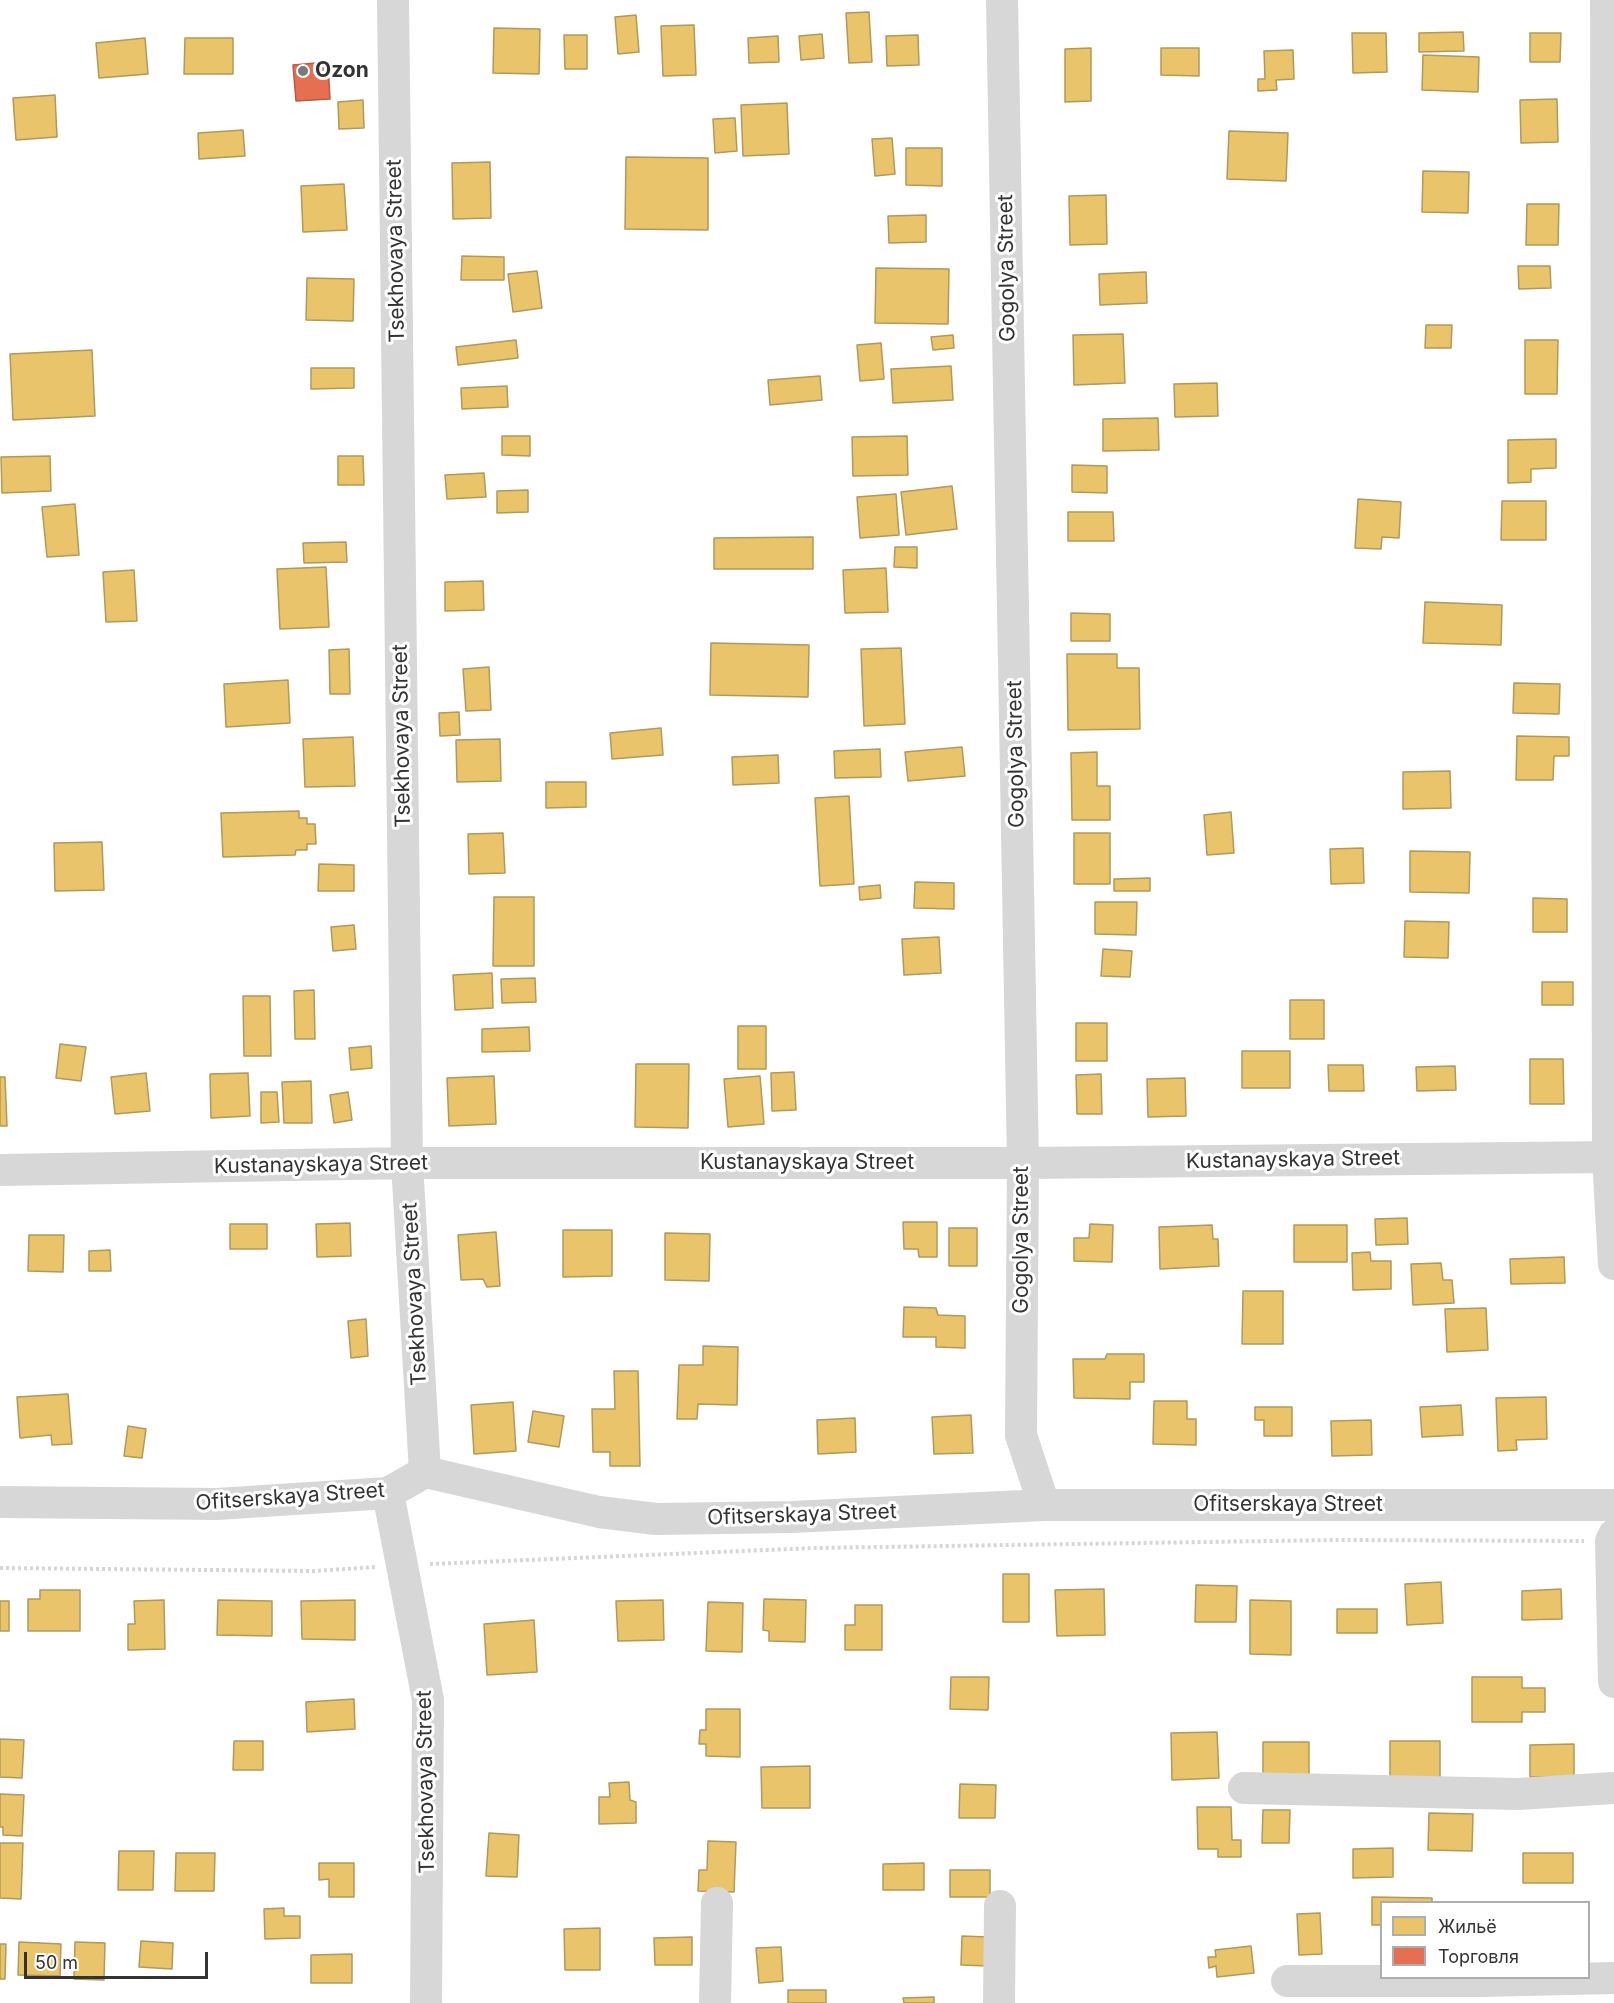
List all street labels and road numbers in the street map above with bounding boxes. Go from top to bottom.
street label: Tsekhovaya Street [382,159,410,343]
street label: Gogolya Street [993,194,1021,342]
street label: Tsekhovaya Street [388,644,416,828]
street label: Gogolya Street [1002,680,1030,828]
street label: Kustanayskaya Street [1186,1146,1400,1174]
street label: Kustanayskaya Street [700,1150,914,1176]
street label: Kustanayskaya Street [214,1151,428,1179]
street label: Gogolya Street [1009,1166,1035,1314]
street label: Tsekhovaya Street [398,1202,432,1386]
street label: Ofitserskaya Street [195,1478,385,1516]
street label: Ofitserskaya Street [1193,1492,1383,1518]
street label: Ofitserskaya Street [707,1499,897,1531]
street label: Tsekhovaya Street [412,1690,440,1874]

